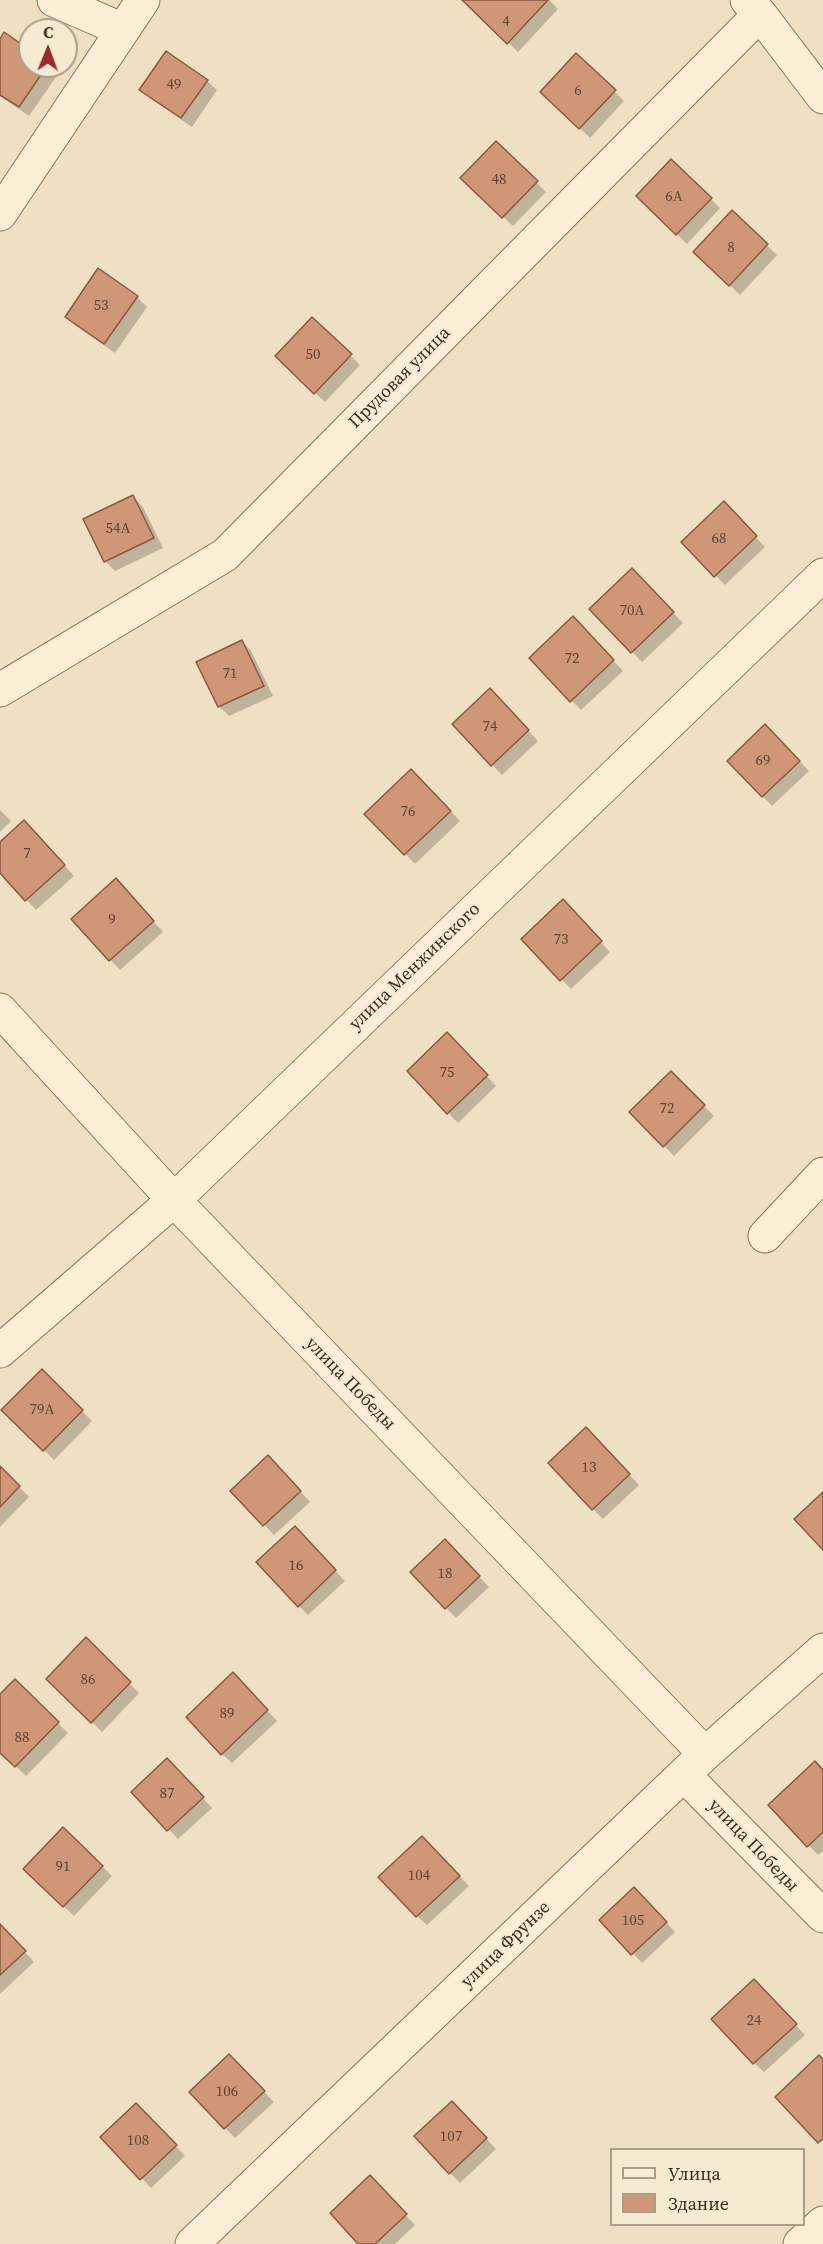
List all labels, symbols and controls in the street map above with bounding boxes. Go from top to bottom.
house number: 4 [502,13,510,31]
north arrow [18,18,78,78]
text: С [43,21,53,43]
house number: 49 [167,76,181,94]
house number: 6 [574,82,582,100]
house number: 48 [492,171,506,189]
house number: 6А [665,188,683,206]
house number: 8 [727,239,735,257]
house number: 53 [94,297,108,315]
street label: Прудовая улица [345,323,455,433]
house number: 50 [306,346,320,364]
house number: 54А [106,520,130,538]
house number: 68 [712,530,726,548]
house number: 70А [620,602,644,620]
house number: 72 [565,650,579,668]
house number: 71 [223,665,237,683]
house number: 74 [483,718,497,736]
house number: 69 [756,752,770,770]
house number: 76 [401,803,415,821]
house number: 7 [23,845,31,863]
street label: улица Менжинского [345,899,485,1035]
house number: 9 [108,911,116,929]
house number: 73 [554,931,568,949]
house number: 75 [440,1064,454,1082]
house number: 72 [660,1100,674,1118]
street label: улица Победы [300,1333,400,1435]
house number: 79А [30,1401,54,1419]
house number: 13 [582,1459,596,1477]
house number: 16 [289,1557,303,1575]
house number: 18 [438,1565,452,1583]
house number: 86 [81,1671,95,1689]
house number: 89 [220,1705,234,1723]
house number: 88 [15,1729,29,1747]
house number: 87 [160,1785,174,1803]
street label: улица Победы [703,1795,803,1897]
house number: 91 [56,1858,70,1876]
house number: 104 [408,1867,430,1885]
street label: улица Фрунзе [457,1897,555,1993]
house number: 105 [622,1912,644,1930]
house number: 24 [747,2012,761,2030]
house number: 106 [216,2083,238,2101]
house number: 107 [440,2128,462,2146]
house number: 108 [127,2132,149,2150]
legend [610,2148,805,2226]
text: Улица [668,2161,721,2186]
text: Здание [668,2191,729,2216]

